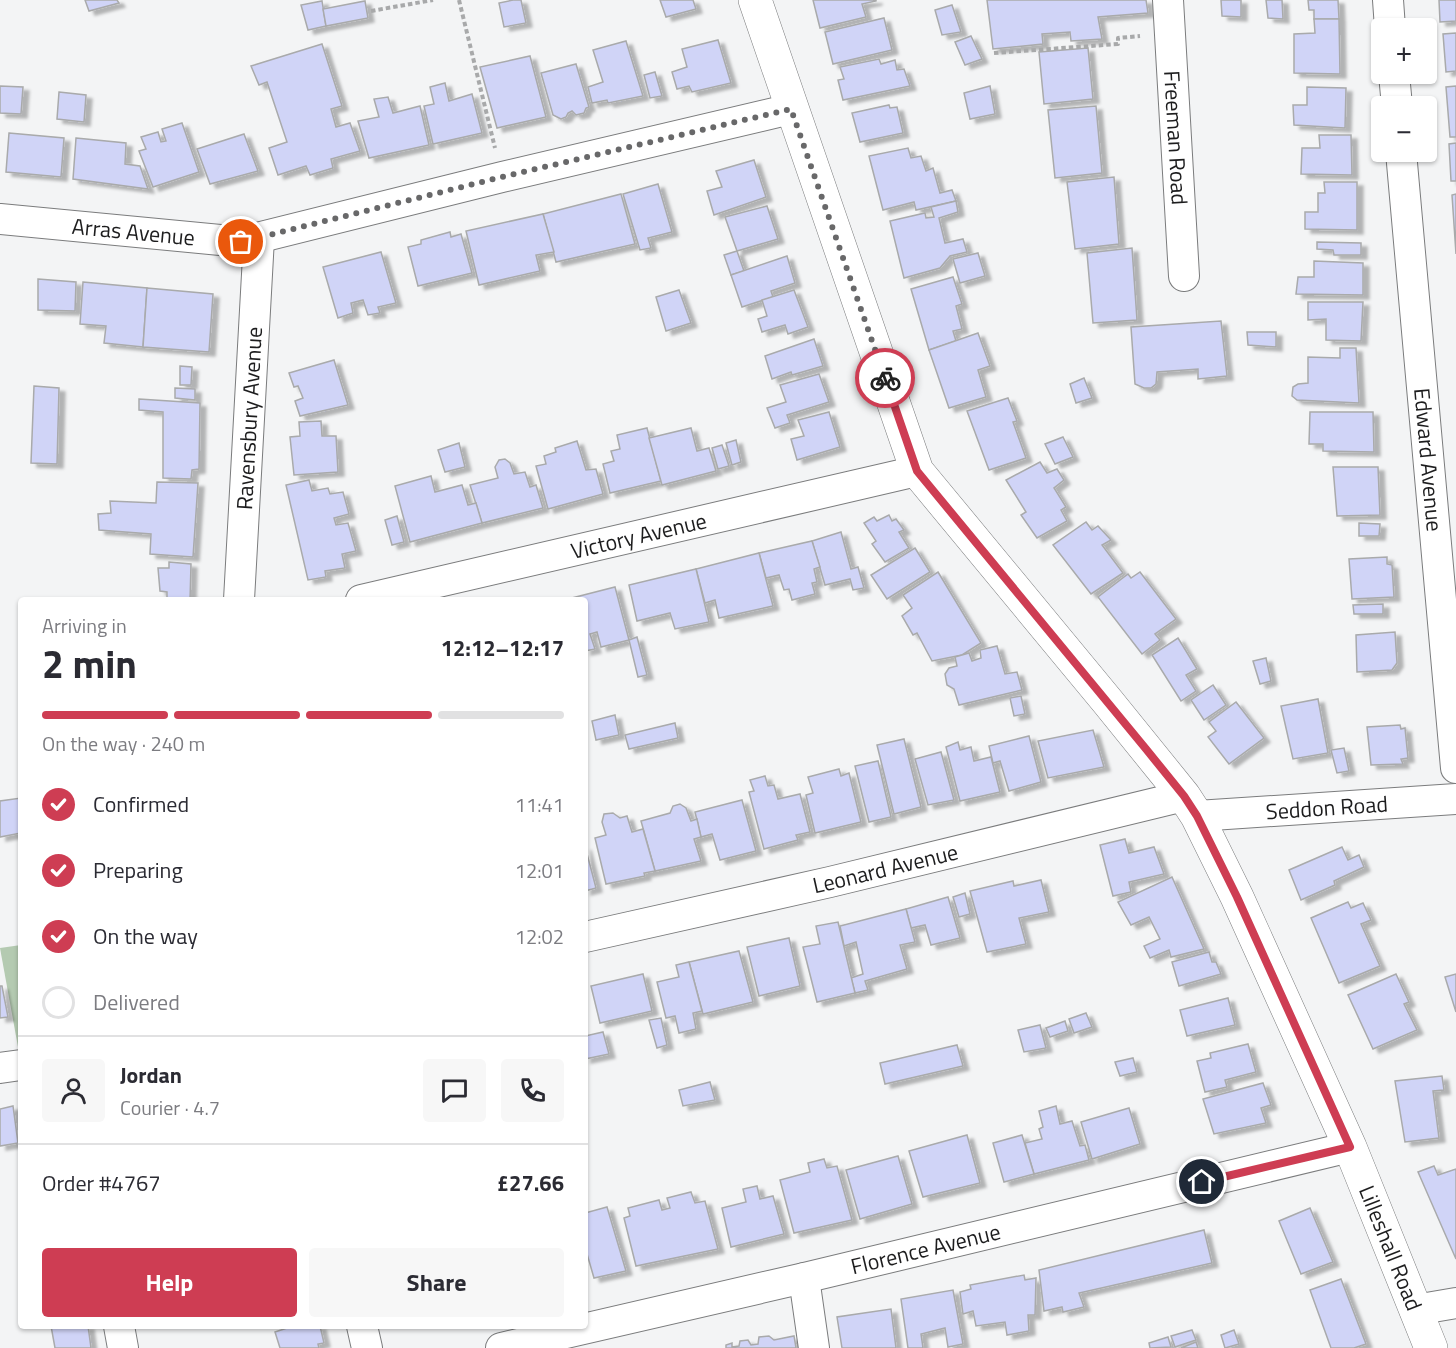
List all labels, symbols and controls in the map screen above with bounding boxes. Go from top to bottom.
map controls [1371,18,1437,162]
button: + [1371,18,1437,84]
street label: Freeman Road [1155,70,1197,206]
button: − [1371,96,1437,162]
street label: Arras Avenue [70,209,196,255]
pin [215,216,266,267]
icon: bag [224,225,257,258]
street label: Ravensbury Avenue [227,326,271,511]
courier [855,348,915,408]
icon: bike [869,362,902,395]
street label: Edward Avenue [1405,387,1452,533]
street label: Victory Avenue [567,503,710,568]
text: Arriving in [42,610,127,641]
text: 12:12–12:17 [441,631,564,665]
text: 2 min [42,634,137,693]
text: On the way · 240 m [42,728,205,759]
text: Confirmed [93,787,189,821]
street label: Seddon Road [1265,787,1389,828]
icon: check [42,788,75,821]
text: 11:41 [515,789,564,820]
street label: Leonard Avenue [809,834,962,902]
text: Preparing [93,853,183,887]
icon: check [42,854,75,887]
text: 12:01 [515,855,564,886]
text: On the way [93,919,198,953]
icon: check [42,920,75,953]
text: 12:02 [515,921,564,952]
text: Delivered [93,985,180,1019]
text: Jordan [120,1058,182,1092]
button: person [42,1059,105,1122]
button: chat [423,1059,486,1122]
button: phone [501,1059,564,1122]
text: Courier · 4.7 [120,1092,220,1123]
pin [1176,1156,1227,1207]
icon: home [1185,1165,1218,1198]
text: Order #4767 [42,1166,161,1200]
text: £27.66 [497,1166,564,1200]
street label: Lilleshall Road [1350,1180,1431,1316]
street label: Florence Avenue [847,1214,1004,1283]
button: Help [42,1248,297,1317]
button: Share [309,1248,564,1317]

